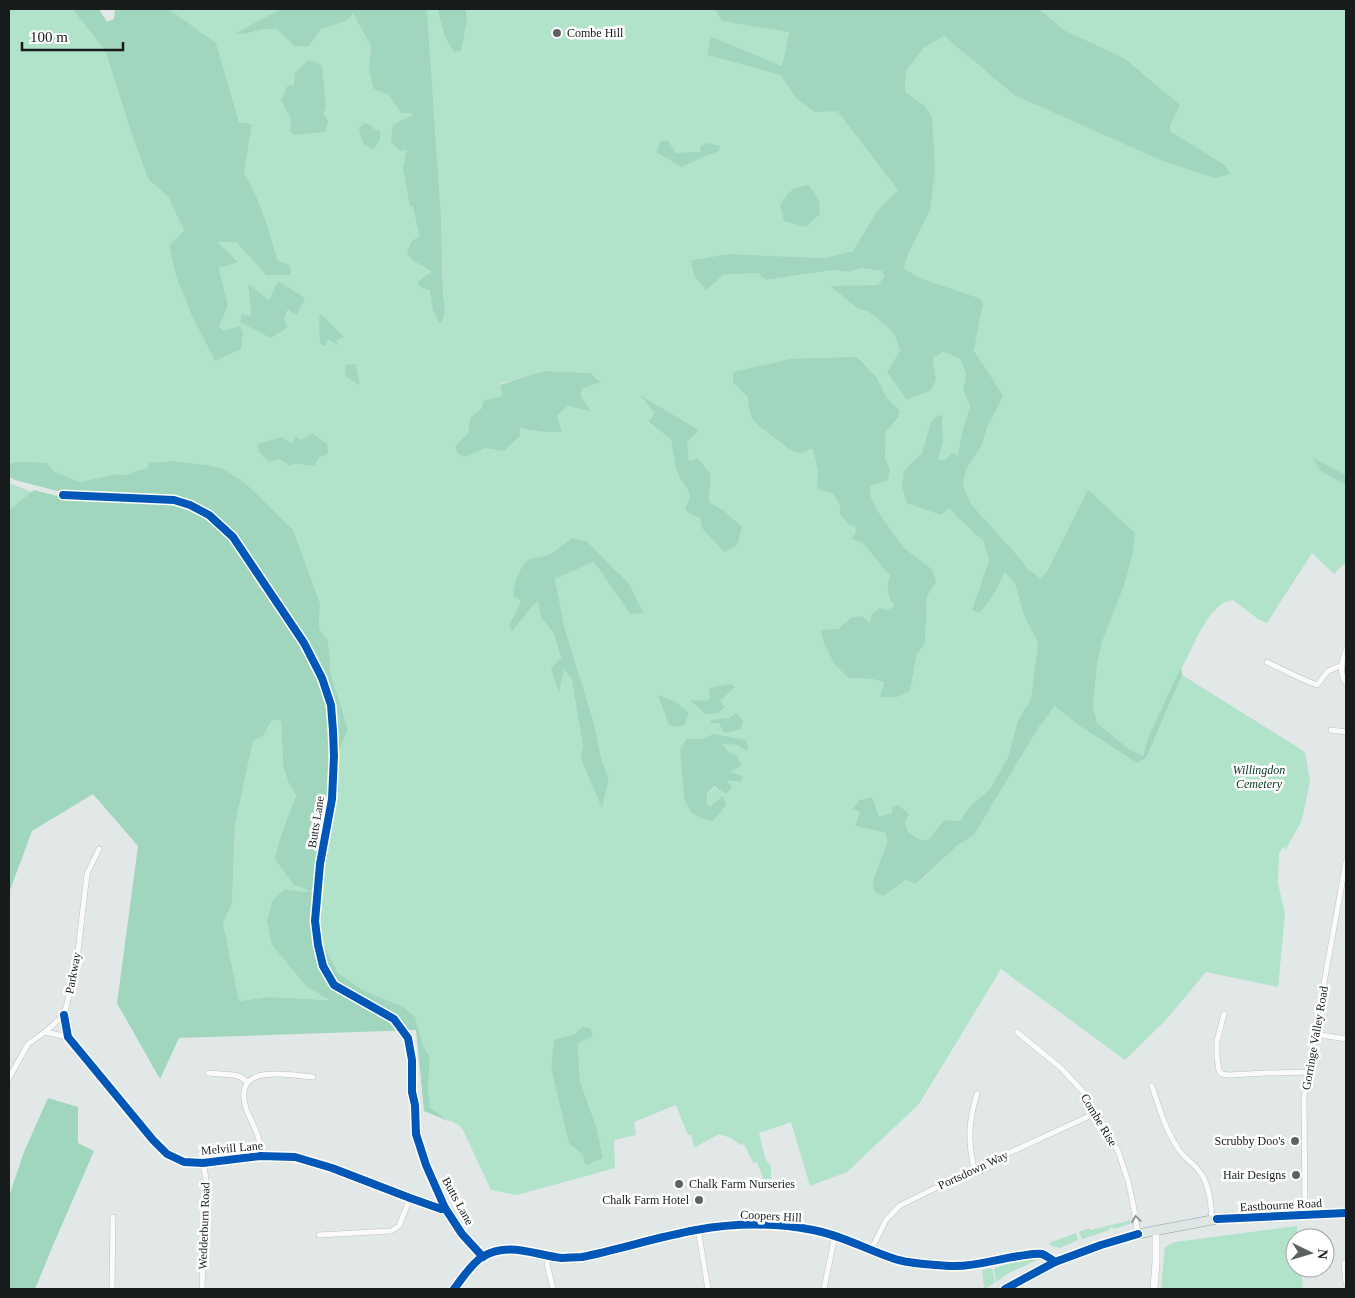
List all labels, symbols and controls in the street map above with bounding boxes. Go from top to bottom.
scale bar [22,20,124,52]
place label: Combe Hill [567,26,624,40]
marker: Combe Hill [551,27,563,39]
text: 100 m [30,29,68,45]
park label: Willingdon Cemetery [1233,763,1285,791]
street label: Butts Lane [305,795,327,849]
street label: Parkway [62,951,84,995]
street label: Gorringe Valley Road [1299,985,1331,1091]
street label: Combe Rise [1078,1091,1120,1149]
place label: Scrubby Doo's [1215,1134,1285,1148]
marker: Scrubby Doo's [1289,1135,1301,1147]
street label: Melvill Lane [200,1138,264,1158]
street label: Portsdown Way [936,1148,1010,1192]
place label: Hair Designs [1223,1168,1286,1182]
marker: Hair Designs [1290,1169,1302,1181]
street label: Butts Lane [439,1175,477,1227]
place label: Chalk Farm Nurseries [689,1177,795,1191]
marker: Chalk Farm Nurseries [673,1178,685,1190]
street label: Wedderburn Road [195,1182,213,1270]
place label: Chalk Farm Hotel [602,1193,690,1207]
marker: Chalk Farm Hotel [693,1194,705,1206]
street label: Eastbourne Road [1240,1196,1322,1214]
street label: Coopers Hill [740,1207,803,1225]
one-way arrow [1131,1215,1141,1223]
north arrow [1285,1228,1335,1278]
text: N [1315,1248,1330,1260]

